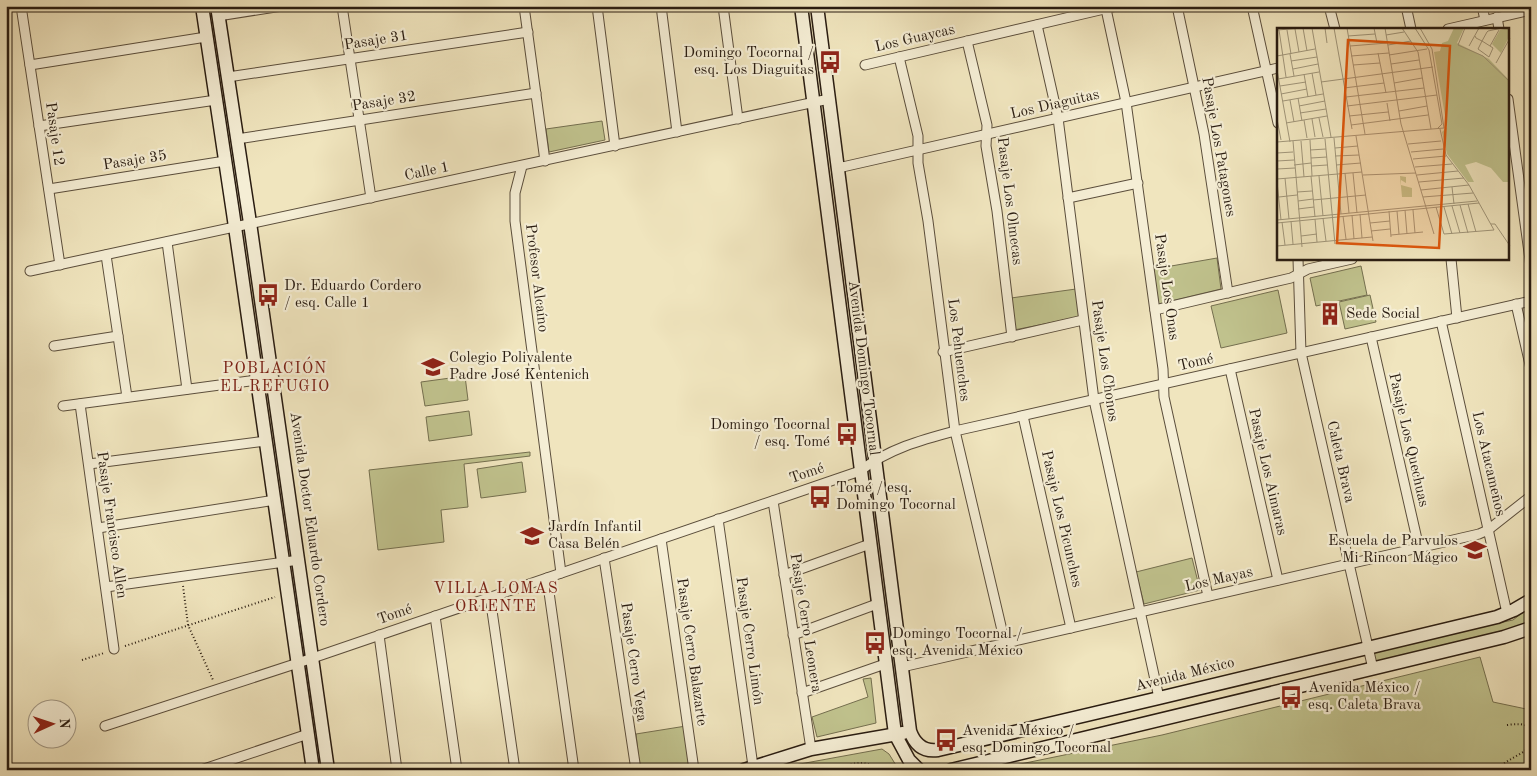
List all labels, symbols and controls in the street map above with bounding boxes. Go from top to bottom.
street label: Los Guaycas [873,22,957,56]
inset map [1277,28,1510,260]
street label: Pasaje 31 [343,29,409,53]
place label: Domingo Tocornal / esq. Los Diaguitas [683,46,814,78]
bus stop icon: Domingo Tocornal / esq. Los Diaguitas [817,49,843,75]
street label: Pasaje Los Patagones [1198,76,1238,218]
street label: Los Diaguitas [1009,87,1101,123]
street label: Pasaje 32 [351,90,417,114]
street label: Pasaje 12 [42,101,66,167]
street label: Pasaje Los Olmecas [994,136,1024,266]
street label: Pasaje 35 [102,149,168,173]
street label: Calle 1 [403,160,451,184]
street label: Profesor Alcaíno [522,223,550,333]
street label: Pasaje Los Onas [1151,233,1181,341]
place label: Dr. Eduardo Cordero / esq. Calle 1 [284,279,421,311]
street label: Avenida Domingo Tocornal [845,280,881,456]
bus stop icon: Dr. Eduardo Cordero / esq. Calle 1 [255,282,281,308]
street label: Los Pehuenches [944,298,972,402]
street label: Pasaje Los Chonos [1088,299,1120,423]
building icon: Sede Social [1317,301,1343,327]
place label: Sede Social [1346,307,1420,322]
place label: Colegio Polivalente Padre José Kentenich [449,351,590,383]
street label: Tomé [1177,352,1215,374]
school or university icon: Colegio Polivalente Padre José Kentenich [420,354,446,380]
district label: POBLACIÓN EL REFUGIO [220,356,330,395]
street label: Pasaje Los Quechuas [1385,372,1431,508]
street label: Pasaje Los Aimaras [1245,407,1289,537]
street label: Los Atacameños [1469,410,1507,518]
street label: Avenida Doctor Eduardo Cordero [287,411,331,627]
place label: Domingo Tocornal / esq. Tomé [710,418,830,450]
street label: Caleta Brava [1323,420,1357,505]
bus stop icon: Domingo Tocornal / esq. Tomé [834,421,860,447]
street label: Pasaje Los Picunches [1038,449,1084,589]
street label: Pasaje Francisco Allen [93,450,129,600]
street label: Tomé [788,461,827,487]
place label: Tomé / esq. Domingo Tocornal [836,481,956,513]
bus stop icon: Tomé / esq. Domingo Tocornal [807,484,833,510]
place label: Jardín Infantil Casa Belén [548,520,642,552]
school or university icon: Jardín Infantil Casa Belén [519,523,545,549]
place label: Escuela de Parvulos Mi Rincon Mágico [1328,534,1458,566]
school or university icon: Escuela de Parvulos Mi Rincon Mágico [1462,537,1488,563]
street label: Pasaje Cerro Leonera [787,552,823,694]
street label: Los Mayas [1184,565,1254,595]
street label: Pasaje Cerro Limón [733,576,765,706]
street label: Pasaje Cerro Balazarte [673,577,709,727]
district label: VILLA LOMAS ORIENTE [433,581,559,615]
street label: Pasaje Cerro Vega [617,601,649,723]
street label: Tomé [376,602,415,628]
place label: Domingo Tocornal / esq. Avenida México [892,627,1023,659]
bus stop icon: Domingo Tocornal / esq. Avenida México [862,630,888,656]
street label: Avenida México [1134,655,1236,695]
place label: Avenida México / esq. Caleta Brava [1308,681,1422,713]
bus stop icon: Avenida México / esq. Caleta Brava [1278,684,1304,710]
north arrow [28,698,78,748]
text: N [57,718,71,729]
place label: Avenida México / esq. Domingo Tocornal [962,724,1111,756]
bus stop icon: Avenida México / esq. Domingo Tocornal [933,727,959,753]

